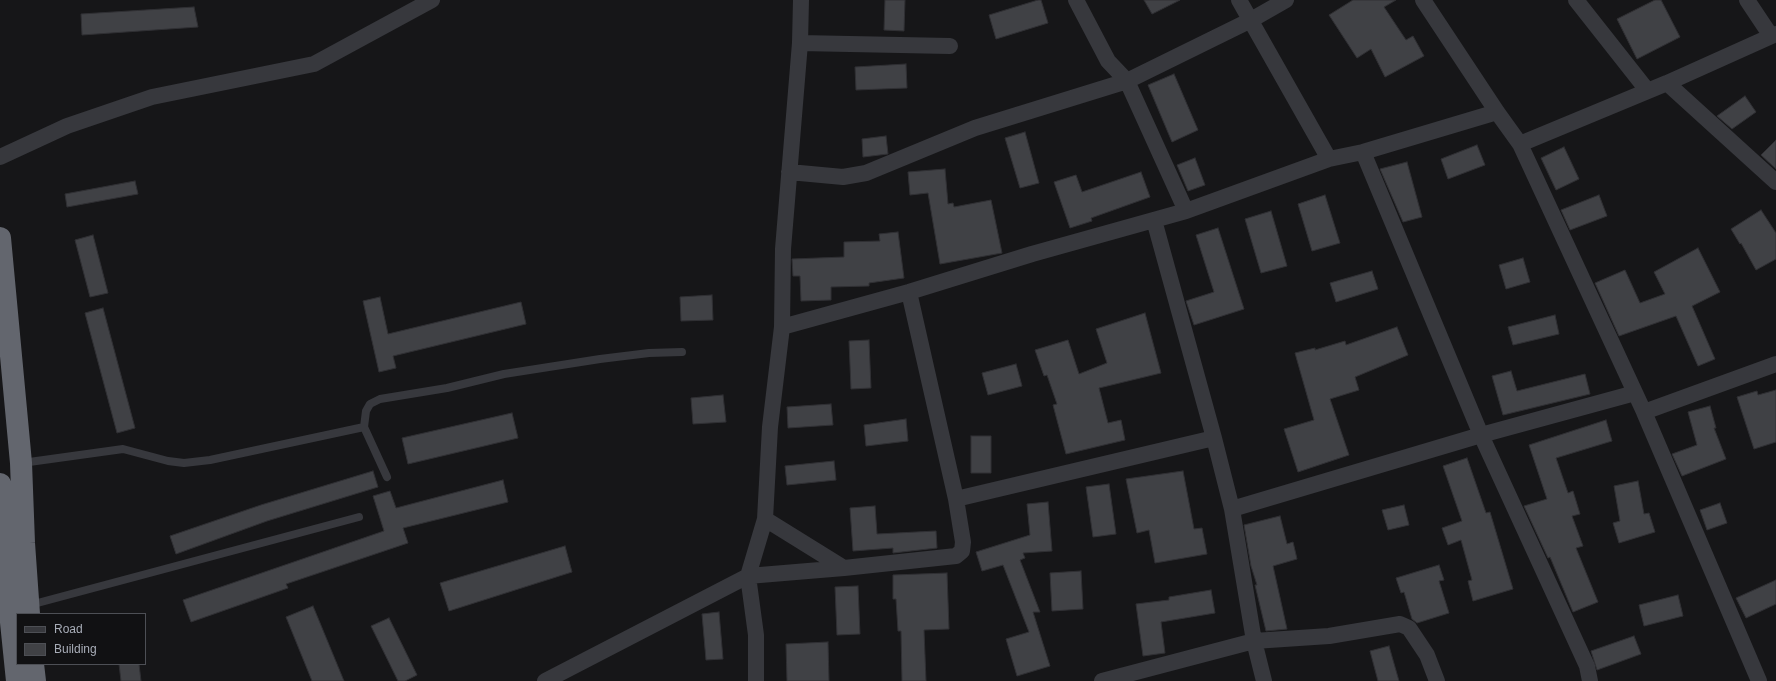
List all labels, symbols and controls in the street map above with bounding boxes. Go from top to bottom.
legend [16,613,146,665]
text: Road [54,622,83,636]
text: Building [54,642,97,656]

